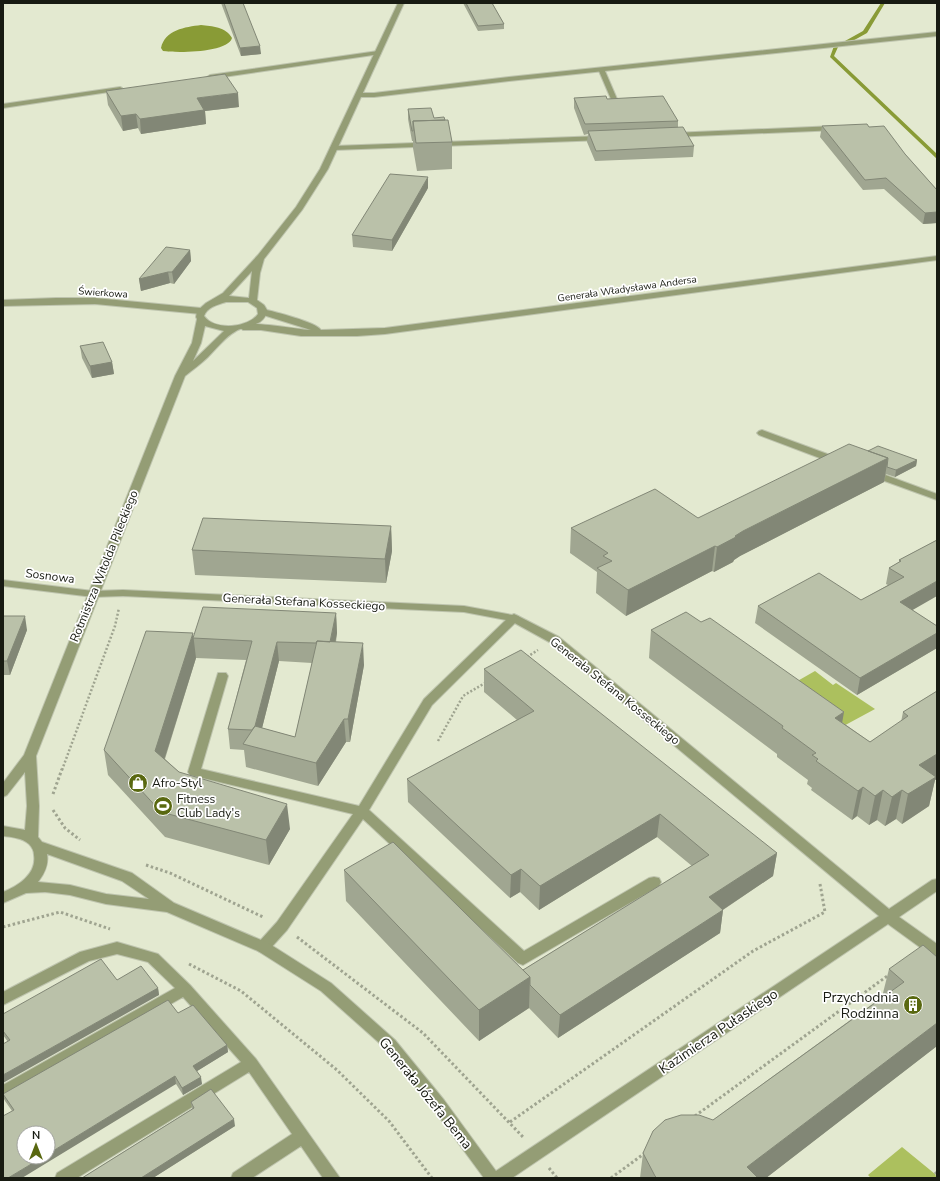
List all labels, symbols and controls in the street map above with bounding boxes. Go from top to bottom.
street label: Generała Władysława Andersa [557,272,698,306]
street label: Świerkowa [78,284,128,302]
street label: Rotmistrza Witolda Pileckiego [66,487,142,644]
street label: Sosnowa [24,565,76,587]
street label: Generała Stefana Kosseckiego [222,590,386,614]
street label: Generała Stefana Kosseckiego [547,634,684,749]
shop icon: Afro-Styl [127,772,149,794]
place label: Afro-Styl [152,775,202,791]
place label: Fitness Club Lady's [177,791,240,821]
sports icon: Fitness Club Lady's [152,795,174,817]
street label: Kazimierza Pułaskiego [655,984,782,1078]
place label: Przychodnia Rodzinna [823,988,899,1023]
building icon: Przychodnia Rodzinna [902,994,924,1016]
street label: Generała Józefa Bema [375,1034,477,1153]
north arrow [16,1125,56,1165]
text: N [32,1128,40,1143]

